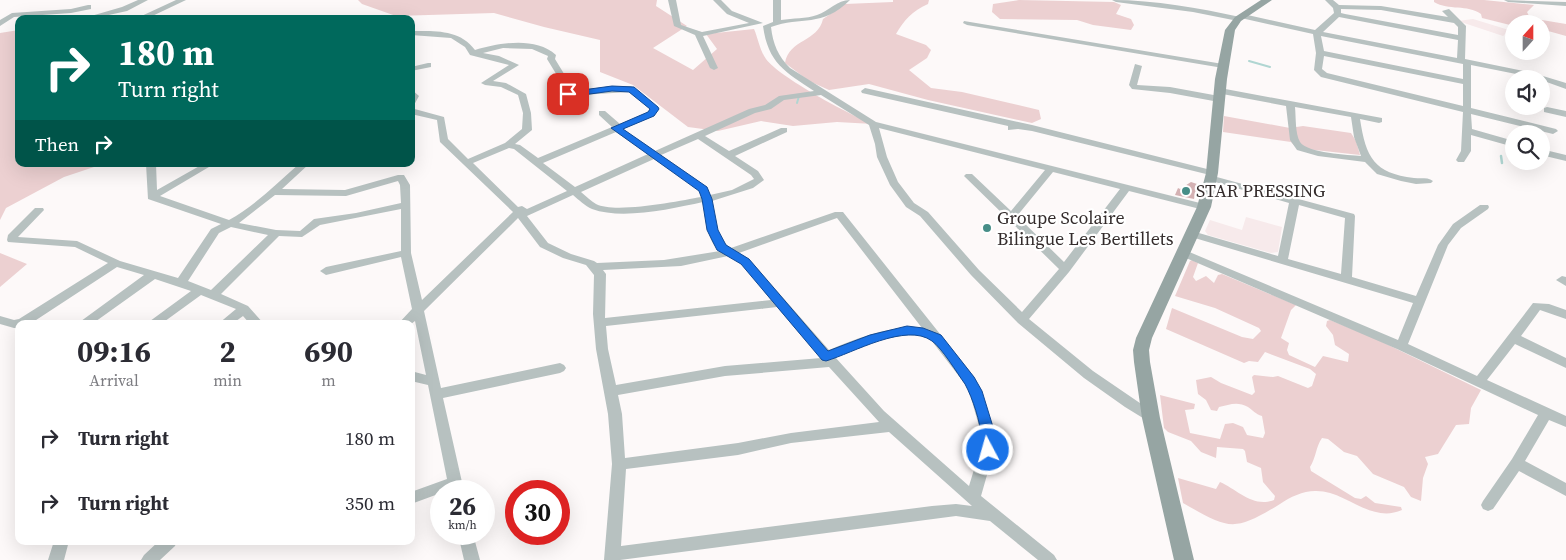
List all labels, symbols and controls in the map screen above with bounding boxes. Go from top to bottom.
north arrow [1505,15,1550,60]
map controls [1505,15,1550,170]
text: 180 m [118,29,214,77]
icon: right [35,35,100,100]
button: sound [1505,70,1550,115]
pin [547,73,589,115]
text: Turn right [118,74,219,104]
icon: arrive [554,80,582,108]
button: search [1505,125,1550,170]
icon: right [89,130,117,158]
text: Then [35,131,79,157]
place label: STAR PRESSING [1196,178,1325,203]
marker: STAR PRESSING [1180,185,1192,197]
place label: Groupe Scolaire Bilingue Les Bertillets [997,205,1174,251]
marker: Groupe Scolaire Bilingue Les Bertillets [981,222,993,234]
text: 09:16 [77,331,151,372]
text: 2 [219,331,236,372]
text: 690 [304,331,353,372]
text: Arrival [89,369,139,391]
text: min [213,369,242,391]
text: m [321,369,336,391]
position arrow [961,423,1013,475]
icon: right [35,424,63,452]
text: Turn right [78,425,169,451]
text: 180 m [345,425,395,451]
speed limit sign: 30 [505,480,570,545]
icon: right [35,489,63,517]
text: 26 [449,489,476,523]
text: Turn right [78,490,169,516]
text: 350 m [345,490,395,516]
text: km/h [448,517,477,533]

